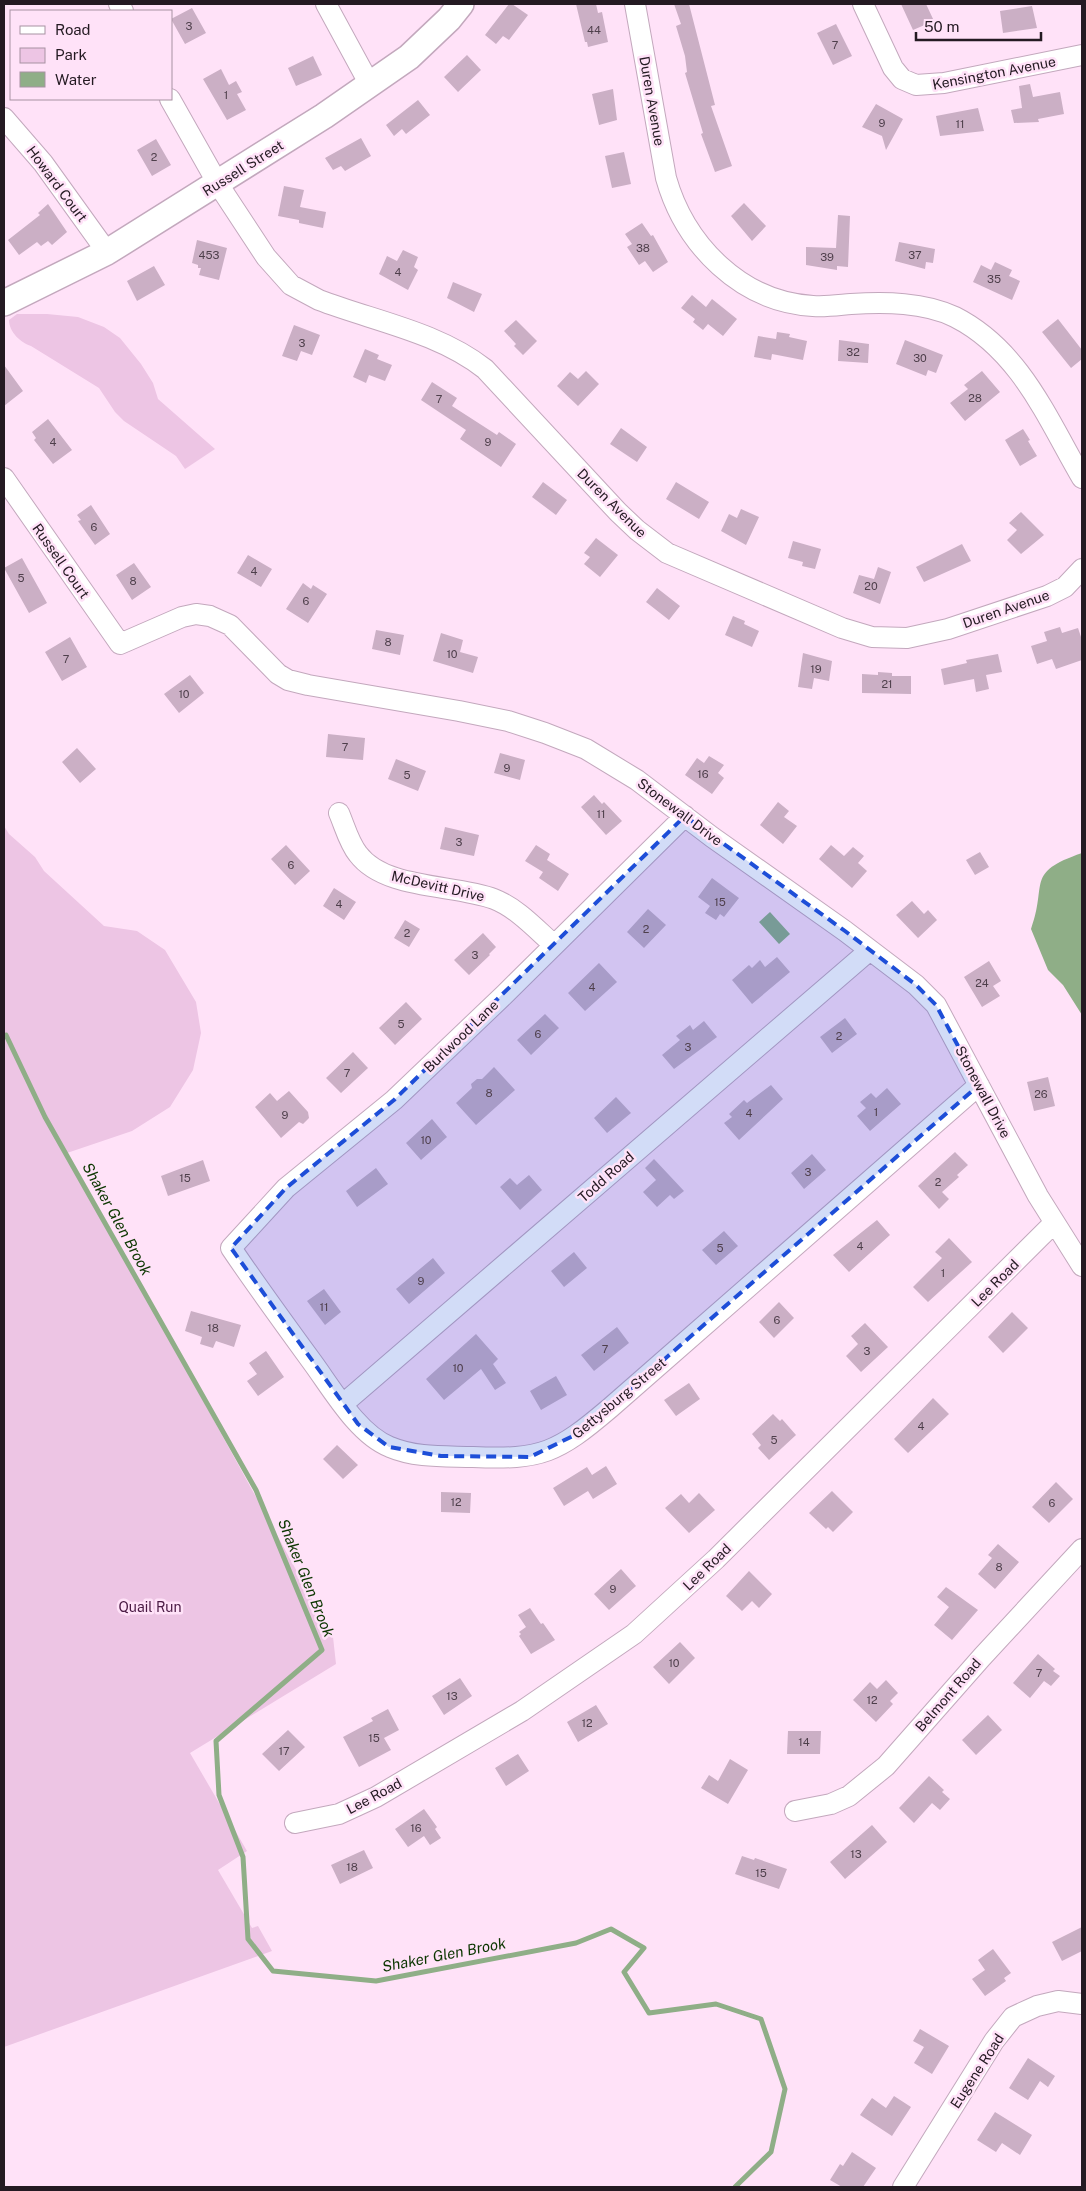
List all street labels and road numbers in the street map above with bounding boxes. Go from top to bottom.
street label: Kensington Avenue [931,53,1057,93]
street label: Duren Avenue [636,55,668,147]
street label: Russell Street [200,137,286,199]
street label: Howard Court [23,143,91,225]
street label: Duren Avenue [574,465,650,541]
street label: Russell Court [29,520,93,602]
street label: Duren Avenue [960,587,1052,631]
street label: Stonewall Drive [635,775,726,849]
street label: McDevitt Drive [390,868,486,904]
street label: Burlwood Lane [421,997,501,1075]
street label: Stonewall Drive [952,1043,1014,1141]
street label: Todd Road [575,1148,637,1206]
street label: Lee Road [968,1256,1022,1310]
street label: Gettysburg Street [569,1354,669,1442]
street label: Lee Road [680,1540,734,1594]
street label: Belmont Road [912,1655,984,1735]
street label: Lee Road [344,1775,404,1817]
street label: Eugene Road [947,2031,1007,2111]

